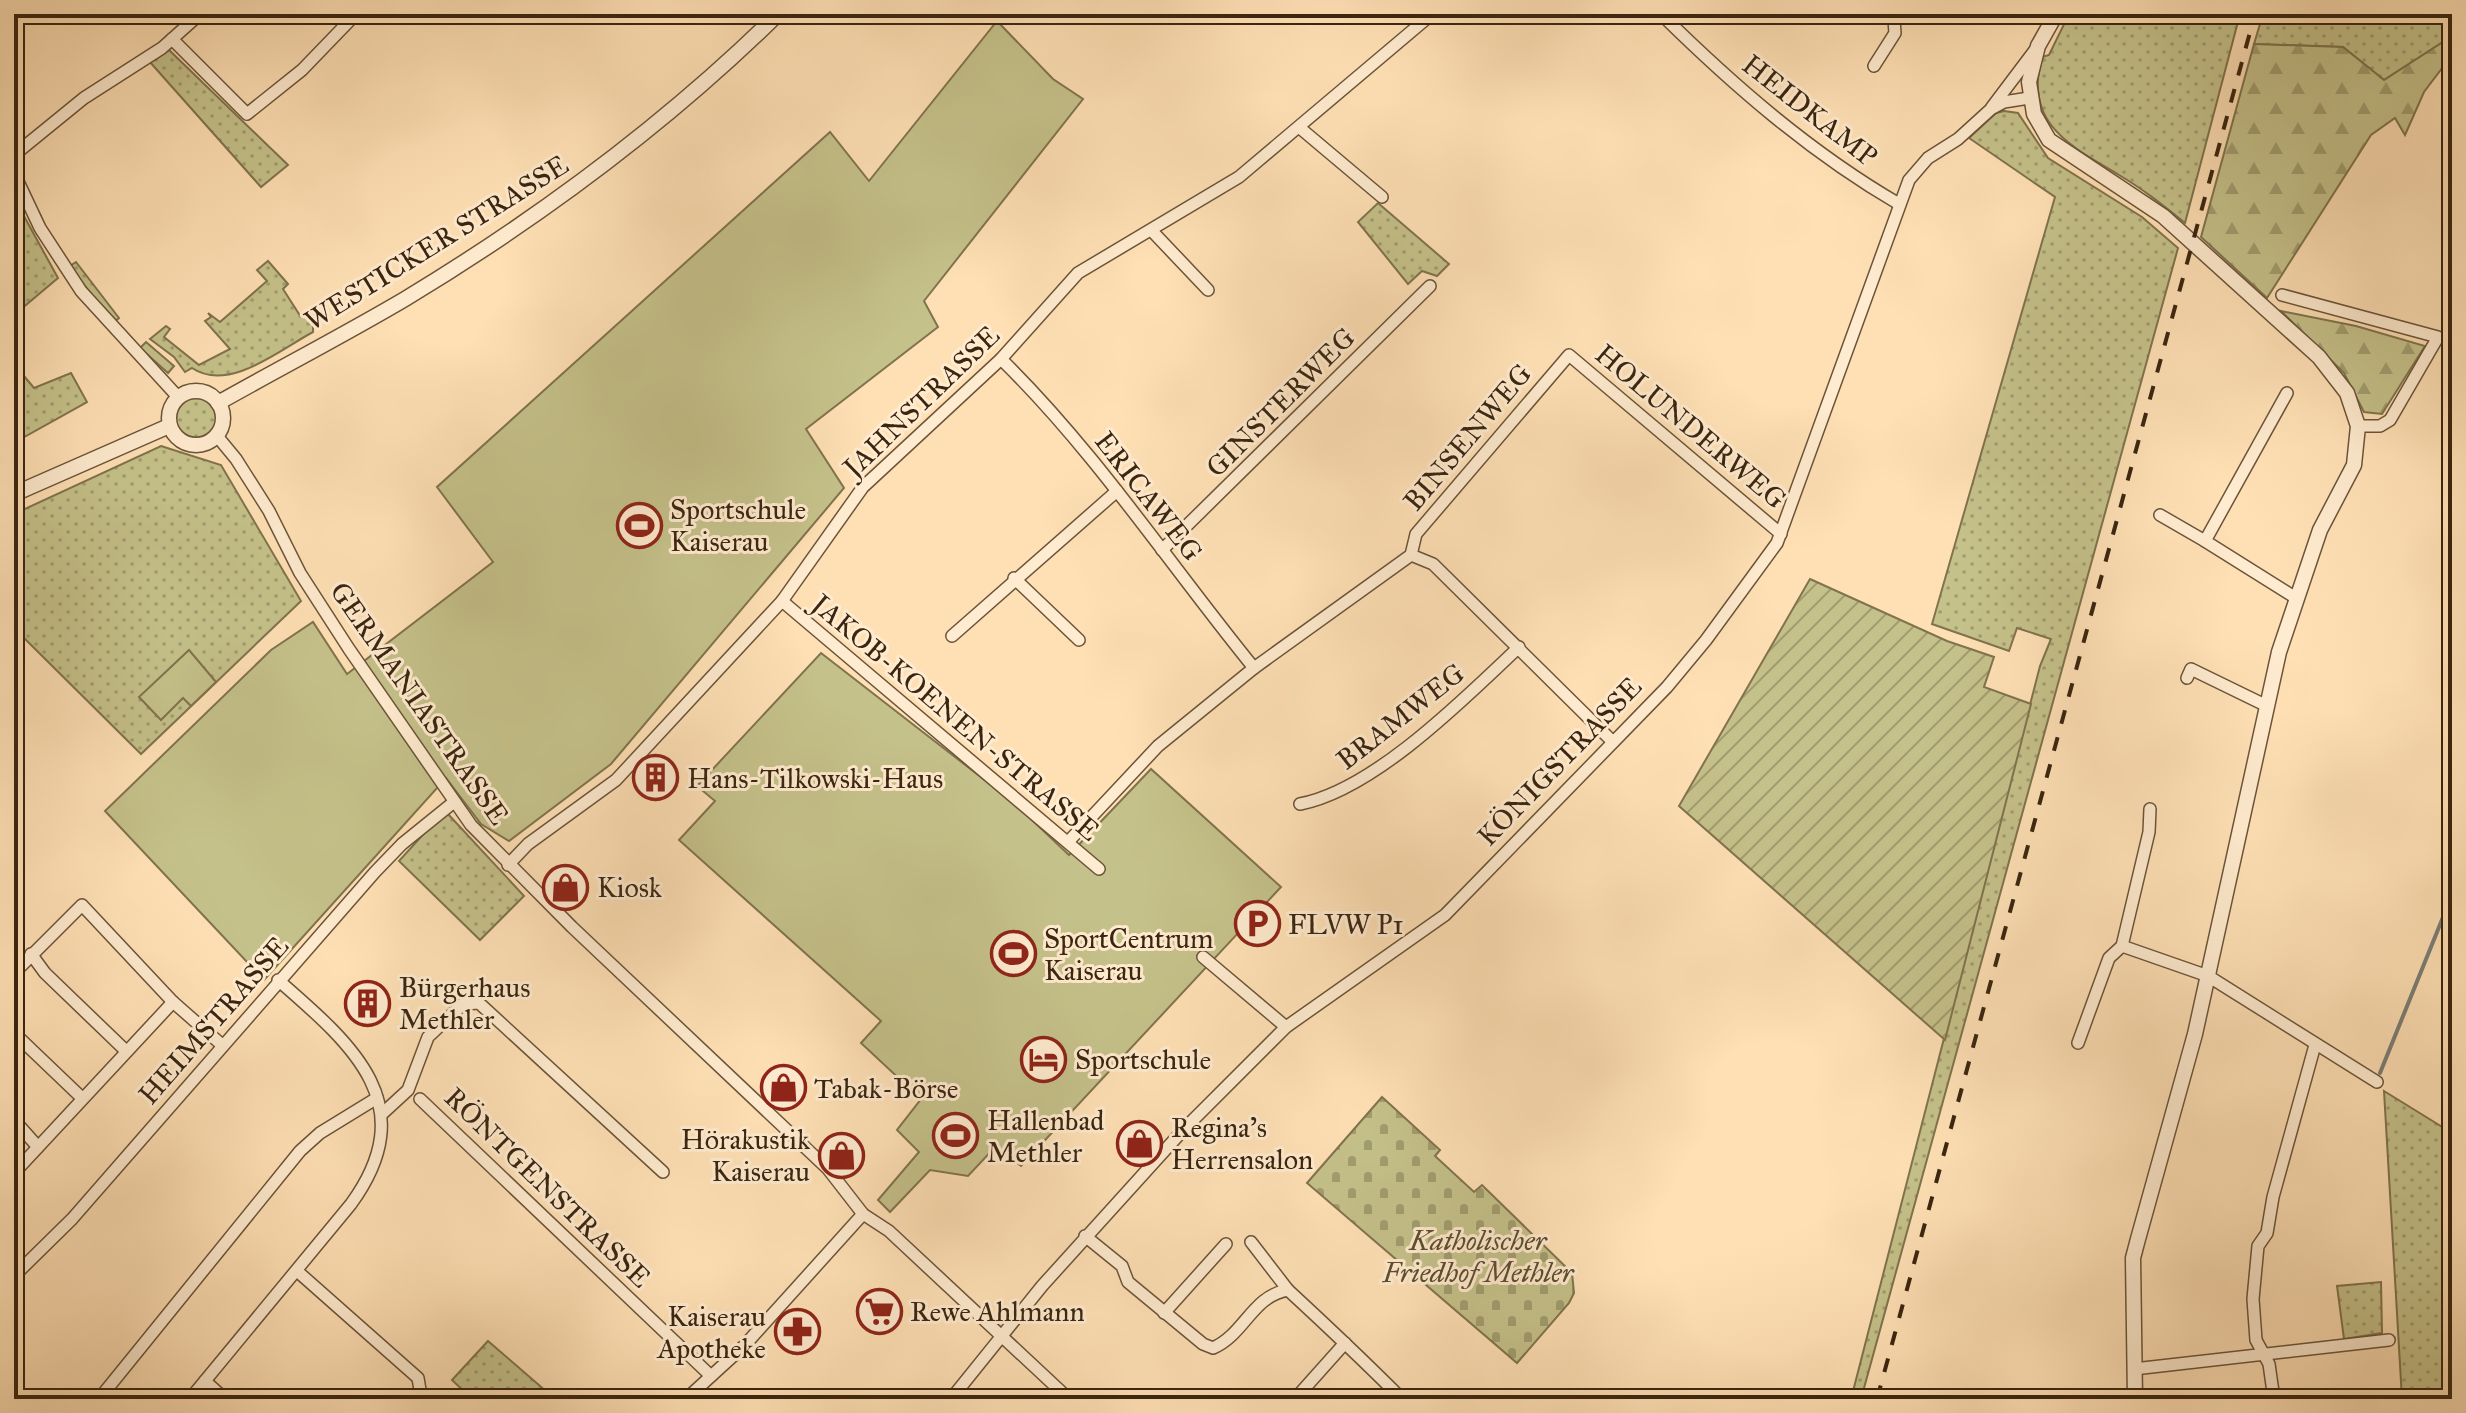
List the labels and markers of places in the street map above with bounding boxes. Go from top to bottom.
place label: Sportschule Kaiserau [670,492,806,559]
sports icon: Sportschule Kaiserau [615,501,663,549]
building icon: Hans-Tilkowski-Haus [632,754,680,802]
place label: Hans-Tilkowski-Haus [687,761,943,796]
shop icon: Kiosk [542,863,590,911]
place label: Kiosk [597,870,662,905]
parking icon: FLVW P1 [1233,900,1281,948]
place label: FLVW P1 [1288,907,1404,942]
place label: SportCentrum Kaiserau [1044,921,1214,988]
sports icon: SportCentrum Kaiserau [989,930,1037,978]
place label: Bürgerhaus Methler [399,970,530,1037]
building icon: Bürgerhaus Methler [344,979,392,1027]
hotel icon: Sportschule [1020,1035,1068,1083]
place label: Sportschule [1075,1042,1211,1077]
shop icon: Tabak-Börse [759,1064,807,1112]
place label: Tabak-Börse [814,1071,958,1106]
place label: Hallenbad Methler [987,1103,1104,1170]
place label: Regina’s Herrensalon [1171,1110,1313,1177]
sports icon: Hallenbad Methler [932,1112,980,1160]
shop icon: Regina’s Herrensalon [1116,1119,1164,1167]
place label: Hörakustik Kaiserau [681,1122,810,1189]
shop icon: Hörakustik Kaiserau [817,1131,865,1179]
supermarket icon: Rewe Ahlmann [855,1287,903,1335]
place label: Rewe Ahlmann [910,1294,1085,1329]
place label: Kaiserau Apotheke [656,1299,766,1366]
pharmacy icon: Kaiserau Apotheke [773,1308,821,1356]

